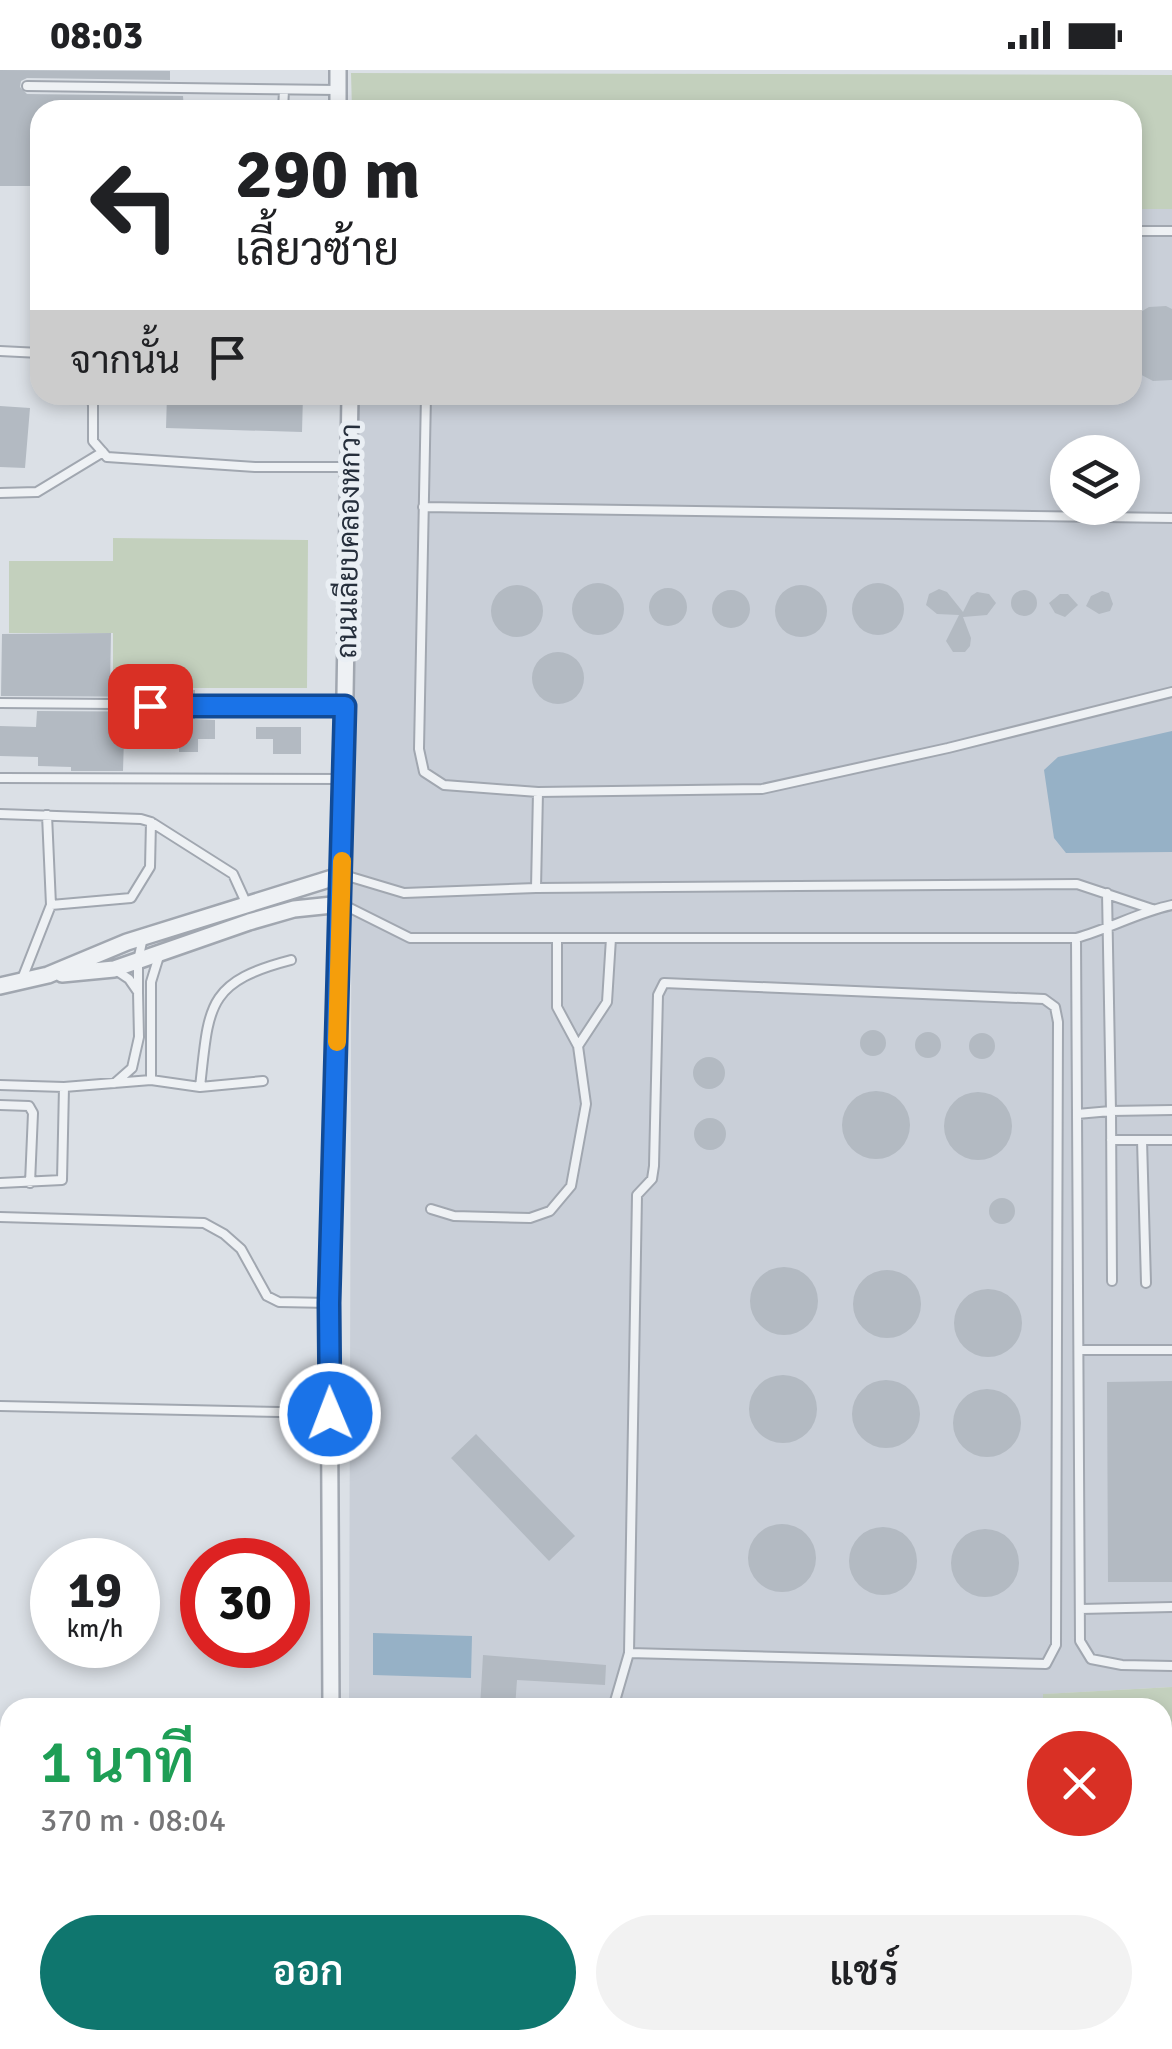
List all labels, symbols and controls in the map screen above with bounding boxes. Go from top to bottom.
text: 08:03 [50,12,143,59]
text: 290 m [235,131,420,217]
icon: left [70,140,200,270]
text: เลี้ยวซ้าย [235,223,399,278]
icon: arrive [200,330,255,385]
text: จากนั้น [70,337,180,384]
street label: ถนนเลียบคลองหกวา [328,423,368,659]
map controls [1050,435,1140,525]
button: layers [1050,435,1140,525]
pin [108,664,193,749]
icon: arrive [123,679,178,734]
position arrow [278,1362,382,1466]
speed limit sign: 30 [180,1538,310,1668]
text: 19 [68,1560,122,1622]
text: km/h [67,1613,123,1644]
text: 1 นาที [40,1726,195,1800]
button: close [1027,1731,1132,1836]
text: 370 m · 08:04 [40,1801,226,1840]
button: ออก [40,1915,576,2030]
button: แชร์ [596,1915,1132,2030]

